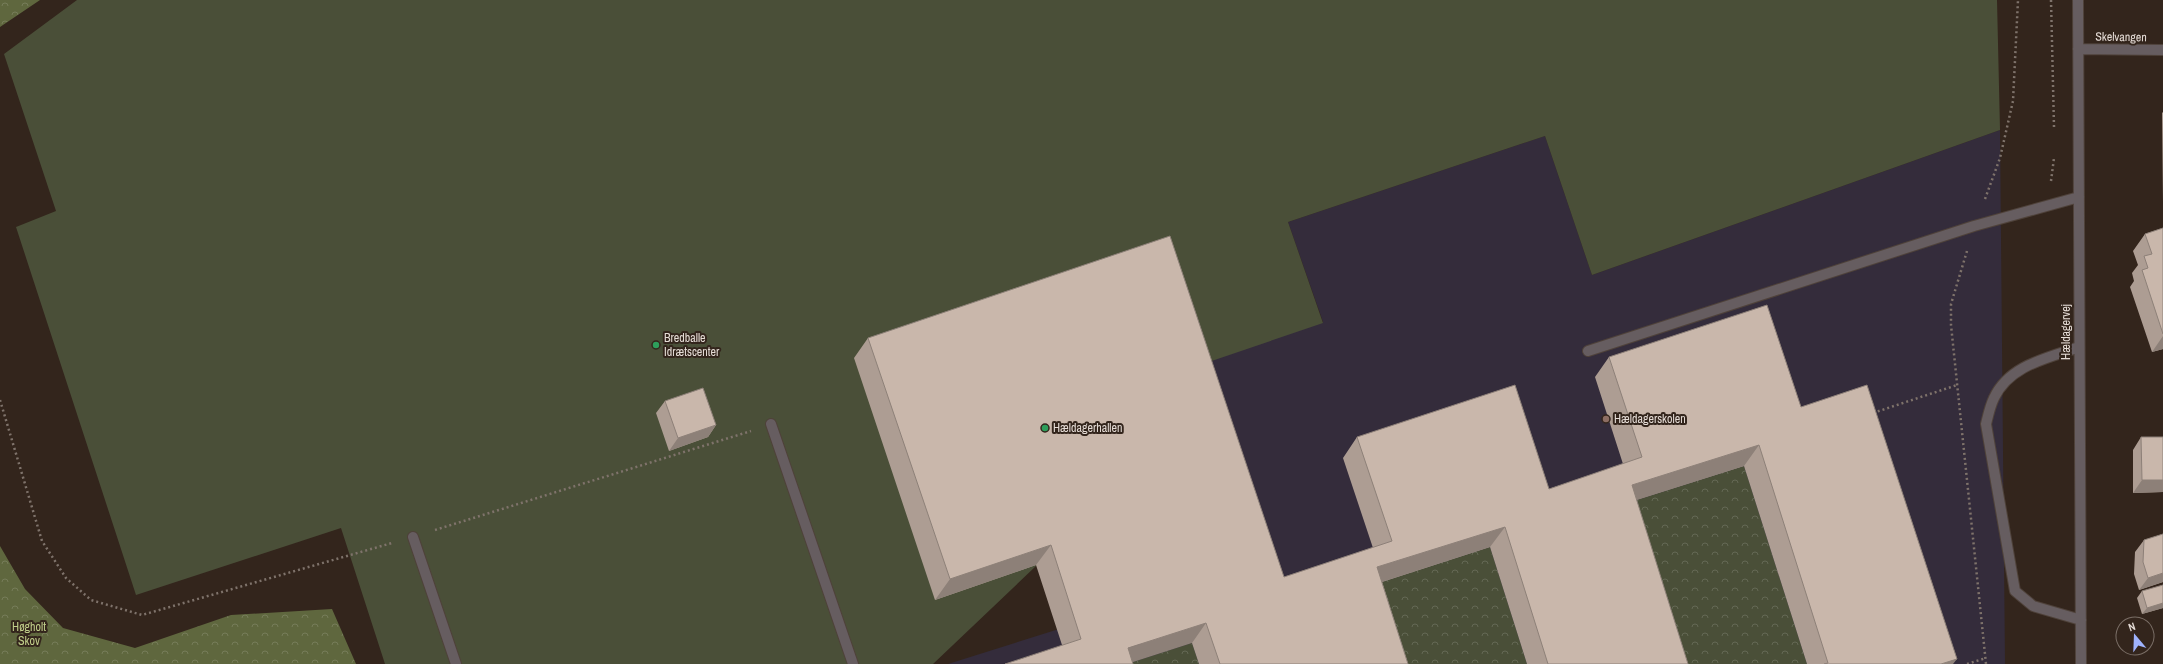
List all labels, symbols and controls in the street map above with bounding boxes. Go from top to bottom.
street label: Skelvangen [2095,29,2147,45]
street label: Hældagervej [2058,304,2074,360]
place label: Bredballe Idrætscenter [664,330,720,360]
marker: Bredballe Idrætscenter [651,340,661,350]
place label: Hældagerskolen [1614,411,1686,427]
marker: Hældagerskolen [1601,414,1611,424]
place label: Hældagerhallen [1053,420,1122,436]
marker: Hældagerhallen [1040,423,1050,433]
north arrow [2115,616,2155,656]
park label: Høgholt Skov [12,619,46,649]
text: N [2126,619,2137,634]

